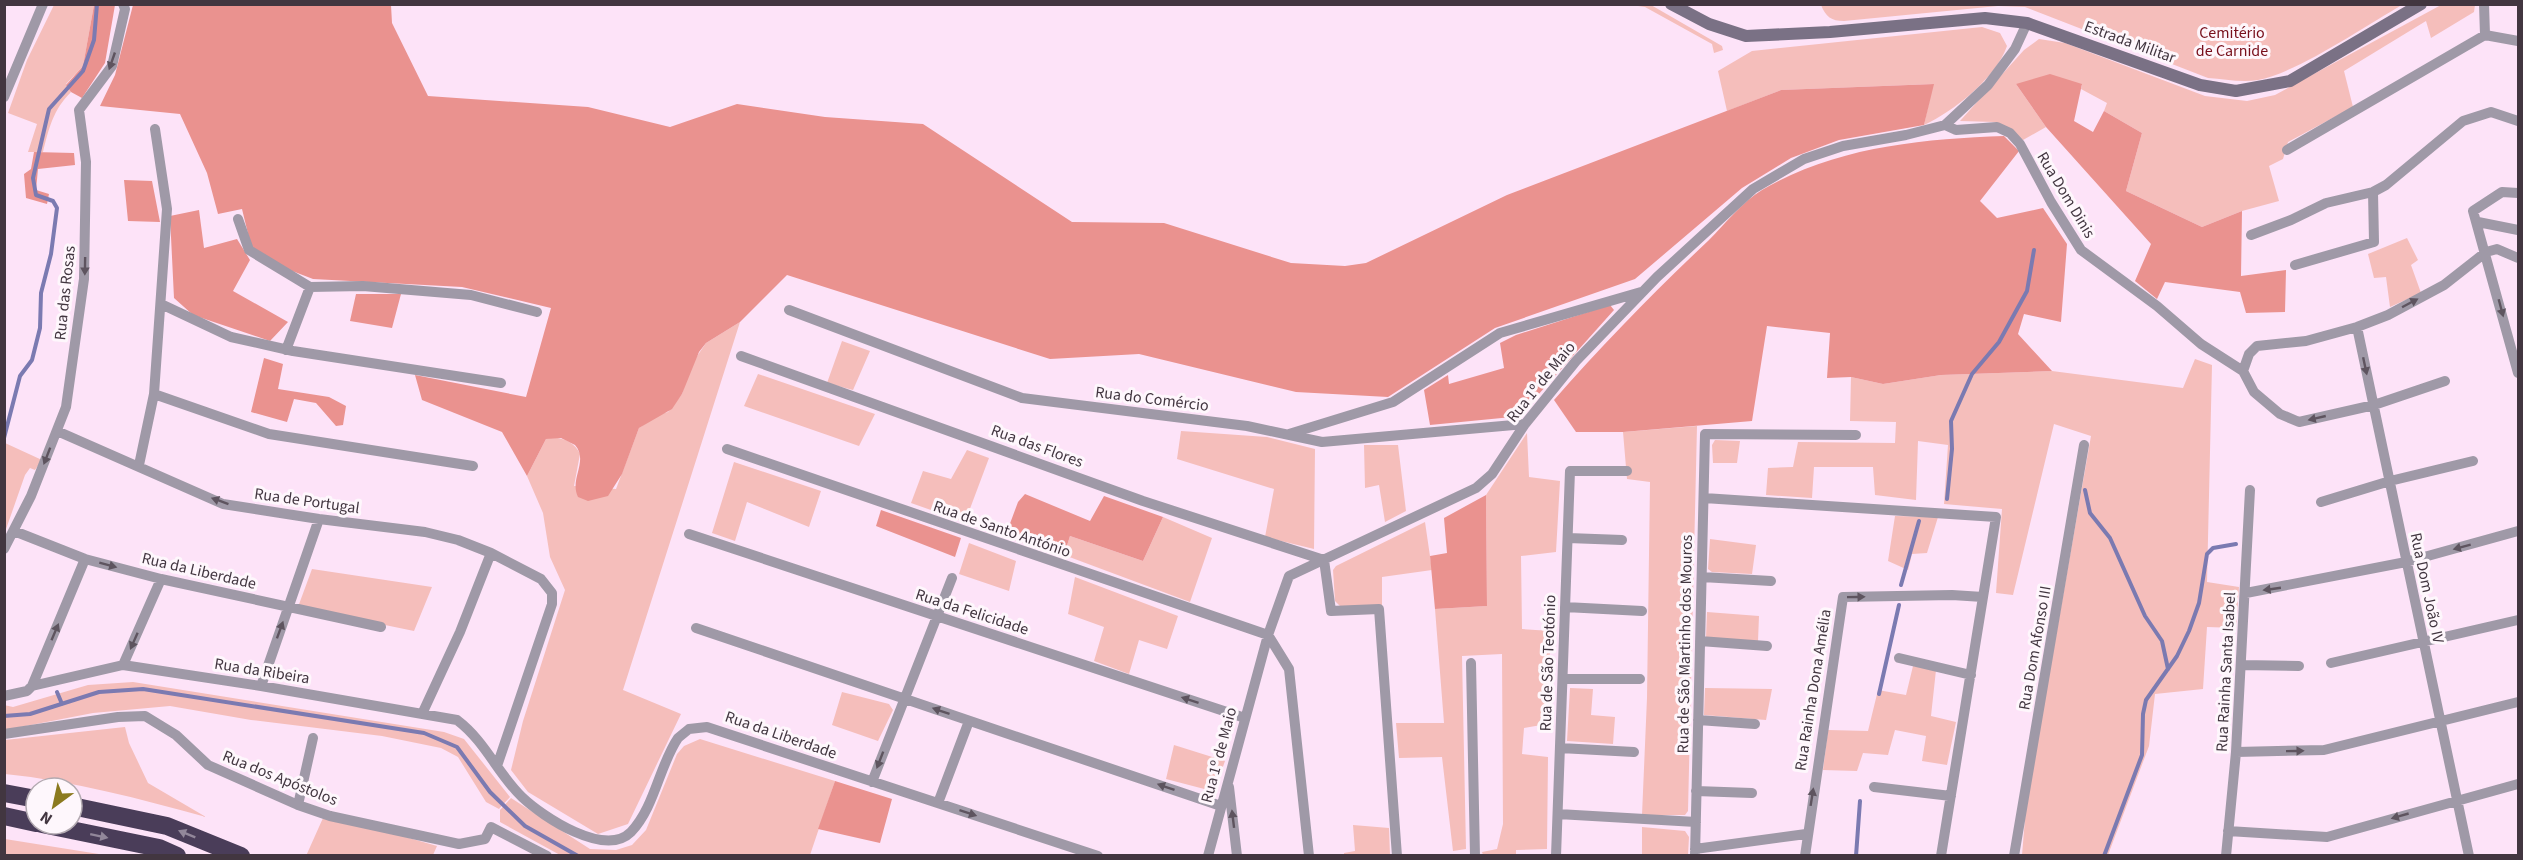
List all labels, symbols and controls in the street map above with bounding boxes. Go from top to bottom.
street label: Estrada Militar [2081,15,2179,69]
park label: Cemitério de Carnide [2196,22,2268,62]
one-way arrow [107,52,116,70]
street label: Rua Dom Dinis [2032,148,2101,243]
street label: Rua das Rosas [49,244,81,341]
one-way arrow [80,256,90,275]
one-way arrow [2402,298,2419,308]
one-way arrow [2497,299,2507,318]
street label: Rua 1º de Maio [1501,337,1581,427]
one-way arrow [2361,357,2370,376]
street label: Rua do Comércio [1094,381,1210,417]
one-way arrow [2307,414,2326,424]
street label: Rua das Flores [988,419,1086,473]
one-way arrow [42,447,51,465]
street label: Rua de Portugal [253,483,361,519]
street label: Rua de Santo António [930,495,1074,563]
one-way arrow [211,496,229,506]
street label: Rua Dom João IV [2405,531,2450,646]
street label: Rua de São Martinho dos Mouros [1672,534,1698,754]
one-way arrow [2453,542,2471,552]
street label: Rua da Liberdade [140,547,258,595]
one-way arrow [99,561,117,570]
street label: Rua da Felicidade [913,583,1031,641]
street label: Rua Dom Afonso III [2013,584,2057,712]
one-way arrow [2262,584,2281,593]
street label: Rua Rainha Santa Isabel [2211,591,2241,753]
one-way arrow [1847,592,1866,602]
street label: Rua de São Teotónio [1535,594,1561,732]
street label: Rua Rainha Dona Amélia [1789,608,1837,772]
one-way arrow [276,621,286,639]
one-way arrow [50,622,60,640]
one-way arrow [129,633,138,650]
street label: Rua da Ribeira [213,653,311,689]
one-way arrow [1181,694,1199,704]
street label: Rua 1º de Maio [1196,705,1242,805]
street label: Rua da Liberdade [722,706,840,764]
one-way arrow [932,706,950,716]
street label: Rua dos Apóstolos [219,745,341,811]
one-way arrow [2285,746,2304,755]
one-way arrow [875,751,885,769]
north arrow [24,776,84,836]
one-way arrow [1157,782,1175,791]
one-way arrow [1807,788,1816,807]
text: N [36,806,57,830]
one-way arrow [959,808,977,818]
one-way arrow [1228,809,1237,828]
one-way arrow [2391,812,2409,821]
one-way arrow [177,829,195,839]
one-way arrow [90,832,109,841]

